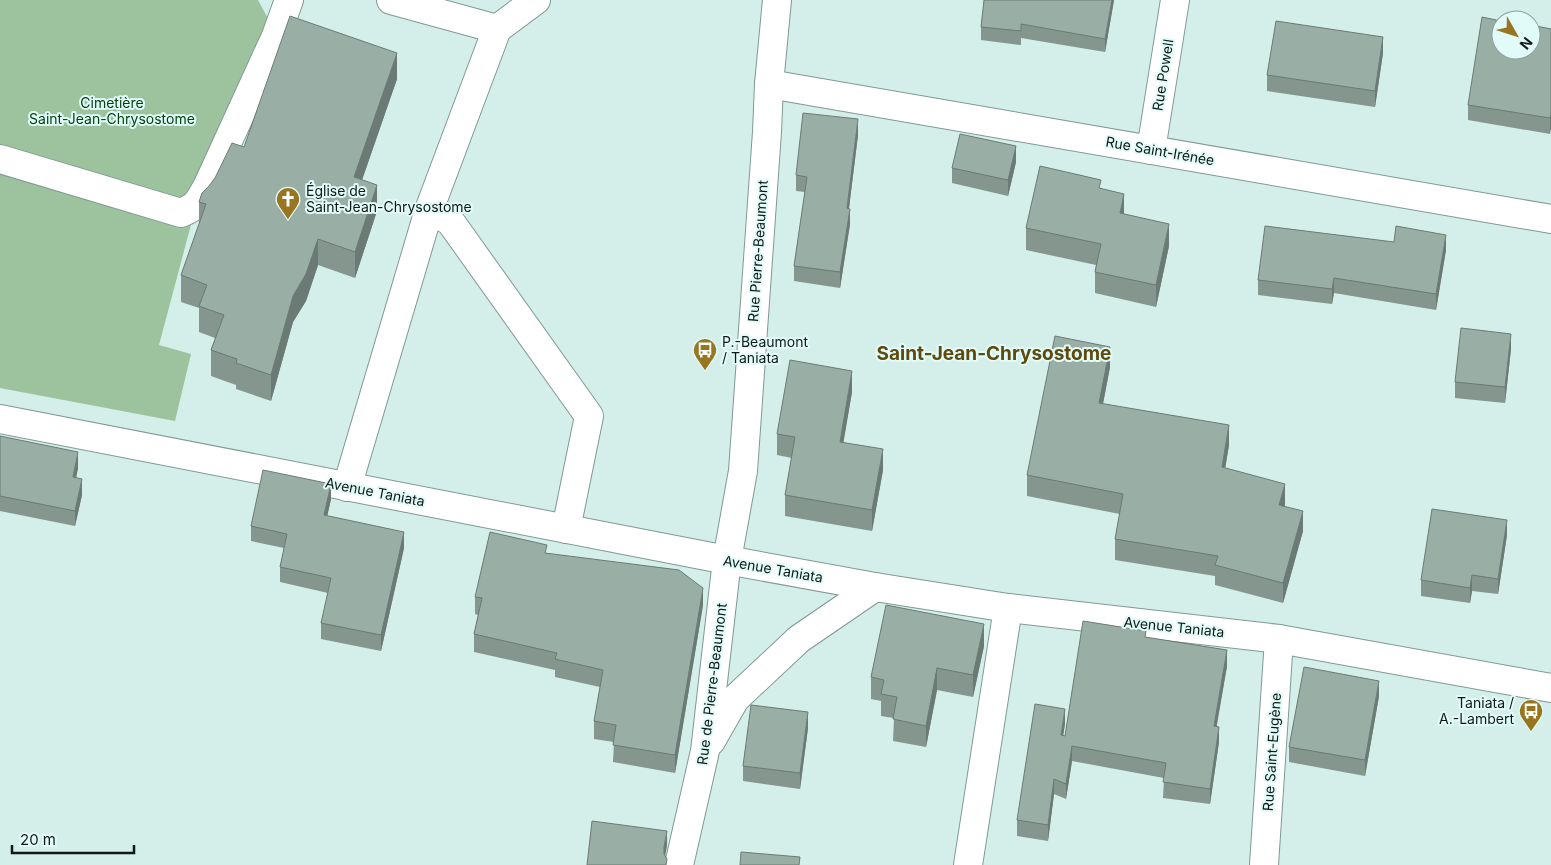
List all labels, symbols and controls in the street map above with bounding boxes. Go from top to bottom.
north arrow [1491,10,1541,60]
text: N [1517,34,1536,53]
street label: Rue Powell [1148,38,1177,112]
park label: Cimetière Saint-Jean-Chrysostome [29,94,195,127]
street label: Rue Saint-Irénée [1104,133,1216,168]
street label: Rue Pierre-Beaumont [744,179,771,322]
place label: Église de Saint-Jean-Chrysostome [306,182,472,215]
church icon: Église de Saint-Jean-Chrysostome [275,186,301,220]
place label: P.-Beaumont / Taniata [722,333,808,366]
bus stop icon: P.-Beaumont / Taniata [692,337,718,371]
district label: Saint-Jean-Chrysostome [877,342,1111,365]
street label: Avenue Taniata [324,474,426,509]
street label: Avenue Taniata [722,551,824,586]
street label: Rue de Pierre-Beaumont [693,602,730,766]
street label: Avenue Taniata [1123,613,1225,640]
street label: Rue Saint-Eugène [1259,692,1284,812]
place label: Taniata / A.-Lambert [1439,694,1514,727]
bus stop icon: Taniata / A.-Lambert [1518,698,1544,732]
scale bar [12,822,135,854]
text: 20 m [20,830,56,849]

